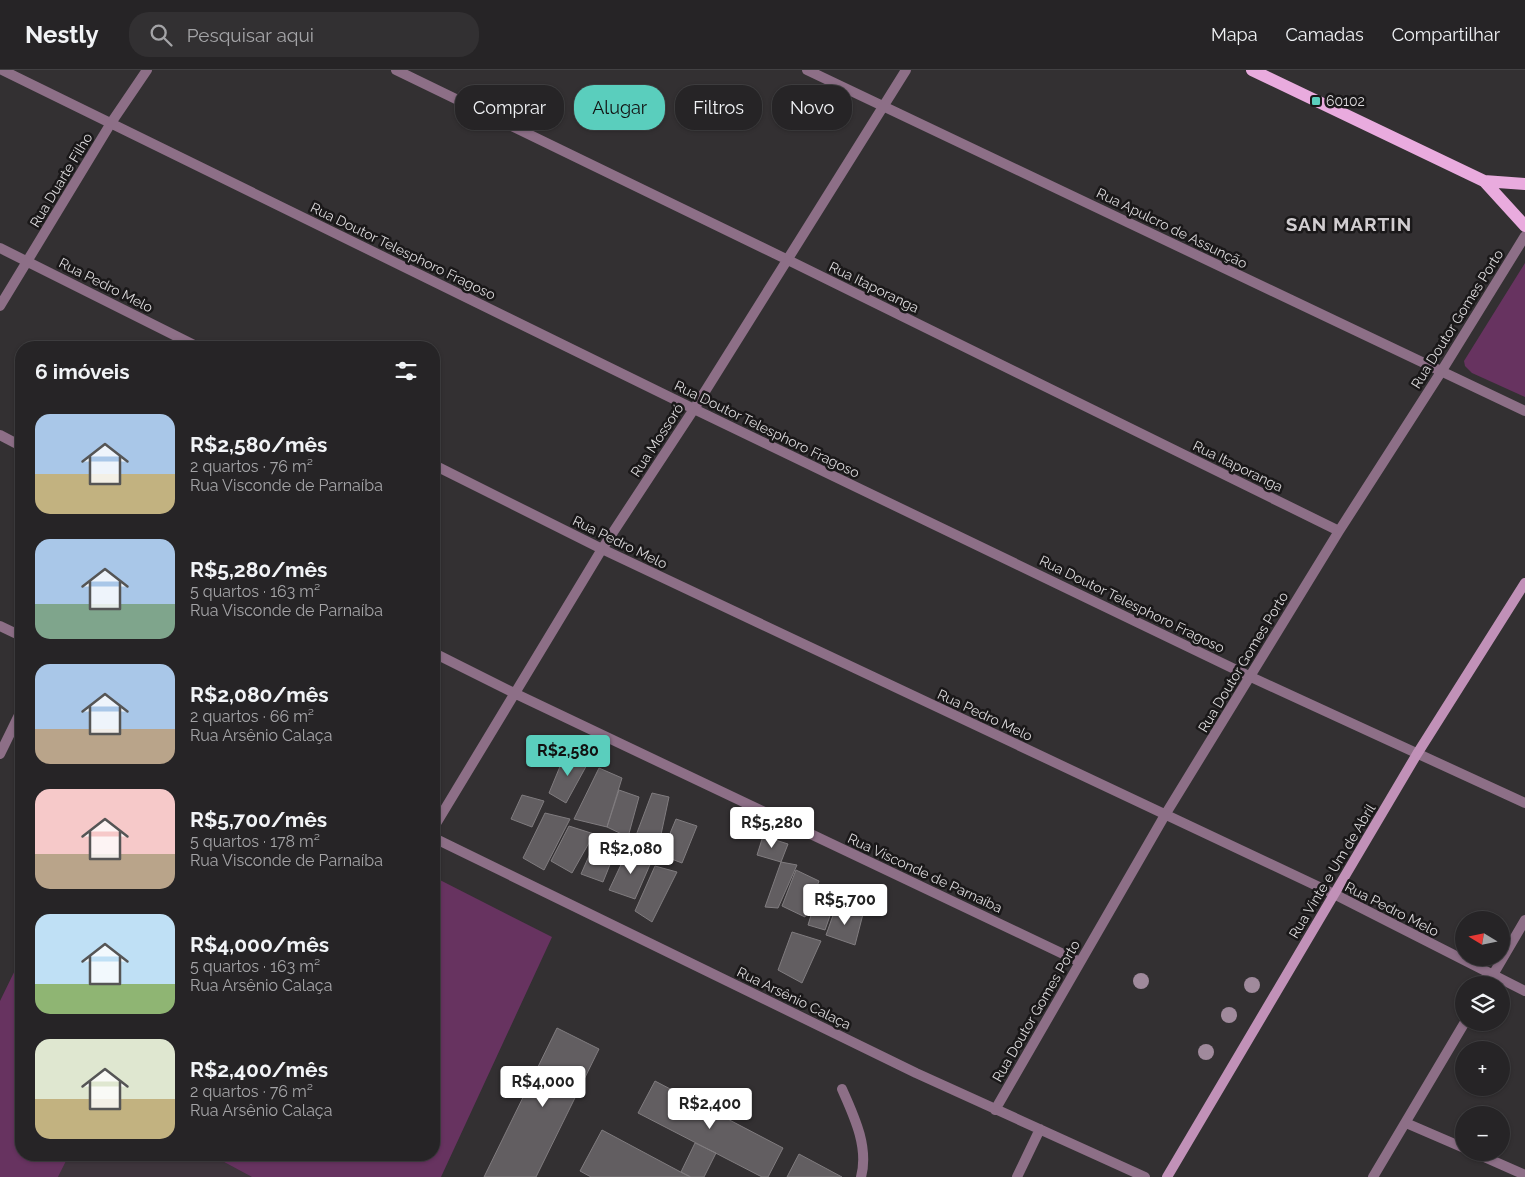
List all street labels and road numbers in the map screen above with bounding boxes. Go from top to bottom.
street label: Rua Duarte Filho [26,130,96,230]
street label: Rua Apulcro de Assunção [1094,184,1250,272]
street label: Rua Doutor Telesphoro Fragoso [308,199,498,303]
street label: Rua Doutor Gomes Porto [1408,247,1506,391]
street label: Rua Pedro Melo [56,254,156,316]
street label: Rua Itaporanga [826,258,922,316]
street label: Rua Doutor Telesphoro Fragoso [672,377,862,481]
street label: Rua Mossoró [627,400,687,480]
street label: Rua Itaporanga [1190,437,1286,495]
street label: Rua Pedro Melo [570,512,670,572]
street label: Rua Doutor Telesphoro Fragoso [1037,552,1227,656]
street label: Rua Doutor Gomes Porto [1195,589,1291,735]
street label: Rua Pedro Melo [935,686,1035,744]
street label: Rua Vinte e Um de Abril [1286,801,1379,941]
street label: Rua Visconde de Parnaíba [845,830,1005,916]
street label: Rua Pedro Melo [1342,878,1442,940]
street label: Rua Doutor Gomes Porto [989,937,1083,1085]
street label: Rua Arsênio Calaça [735,964,853,1032]

